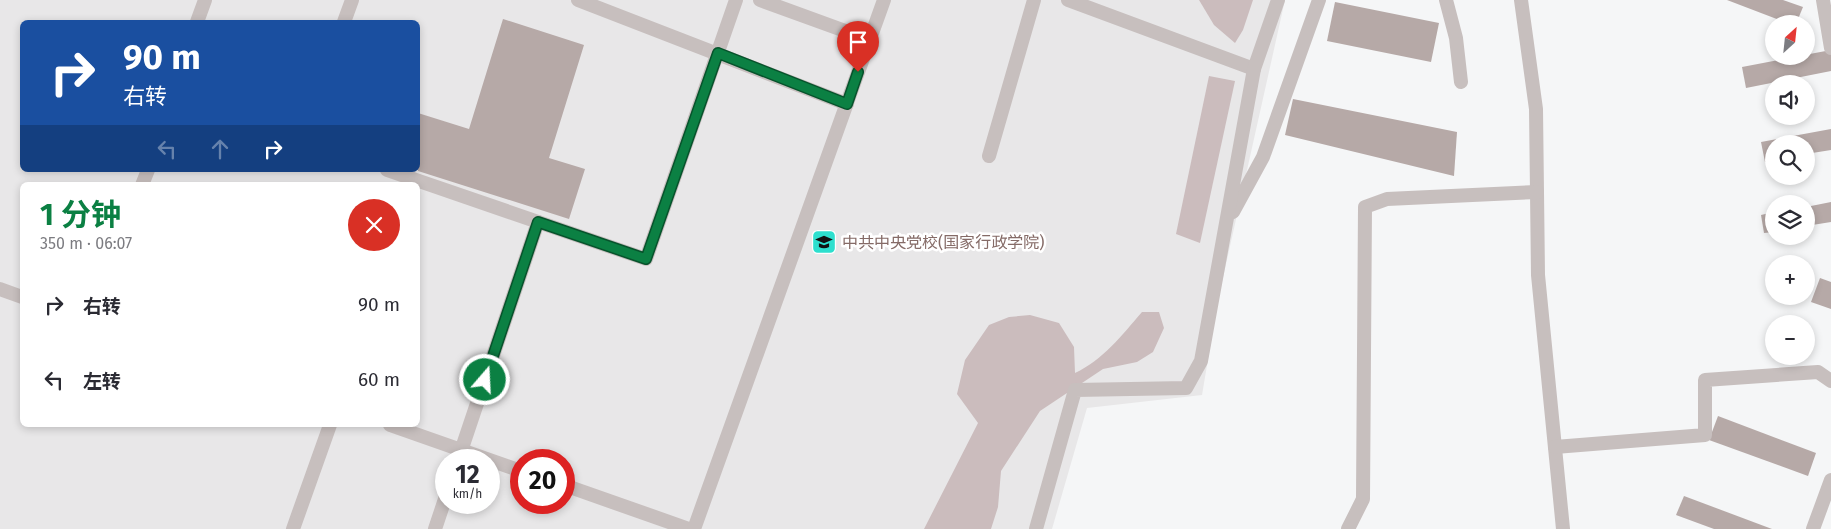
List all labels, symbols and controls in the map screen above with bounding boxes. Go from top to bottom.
north arrow [1765,15,1815,65]
map controls [1765,15,1815,365]
pin [837,21,879,72]
icon: arrive [844,28,872,56]
text: 90 m [123,36,201,78]
icon: right [40,40,105,105]
button: sound [1765,75,1815,125]
text: 右转 [123,83,167,110]
icon: left [153,135,181,163]
icon: ahead [206,135,234,163]
icon: right [259,135,287,163]
button: search [1765,135,1815,185]
button: layers [1765,195,1815,245]
text: 1 分钟 [40,197,121,233]
button: close [348,199,400,251]
school or university icon: 中共中央党校(国家行政学院) [811,229,837,255]
place label: 中共中央党校(国家行政学院) [842,233,1044,252]
text: 350 m · 06:07 [40,234,132,253]
button: + [1765,255,1815,305]
icon: right [40,291,68,319]
text: 90 m [358,293,400,316]
text: 右转 [83,295,121,318]
button: − [1765,315,1815,365]
position arrow [458,353,510,405]
icon: left [40,366,68,394]
text: 60 m [358,368,400,391]
text: 左转 [83,370,121,393]
speed limit sign: 20 [510,449,575,514]
text: 12 [455,460,480,490]
text: km/h [453,487,482,501]

